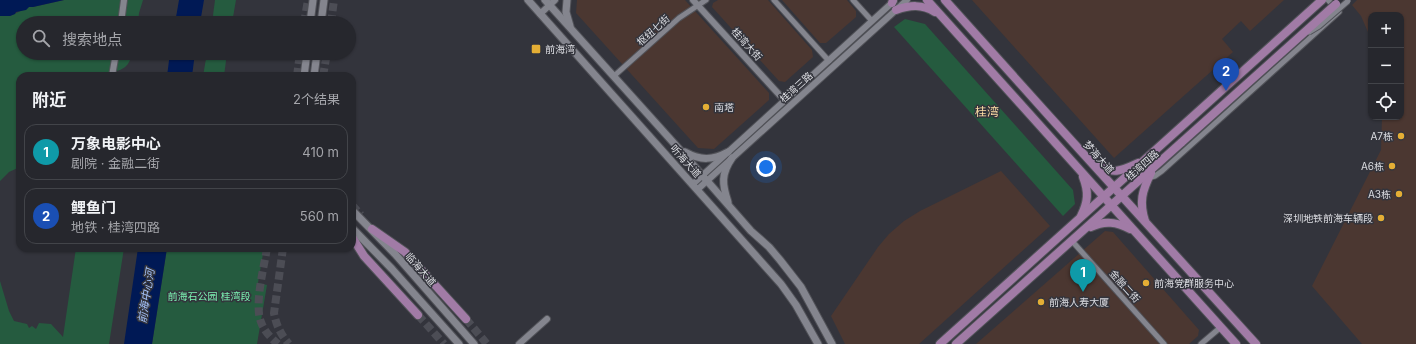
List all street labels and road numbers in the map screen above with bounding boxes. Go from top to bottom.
street label: 枢纽七街 [634,12,672,48]
street label: 桂湾大街 [729,25,765,63]
street label: 桂湾三路 [777,69,815,105]
street label: 梦海大道 [1081,138,1117,176]
street label: 听海大道 [668,142,704,180]
street label: 桂湾四路 [1123,147,1161,183]
street label: 临海大道 [403,250,439,288]
street label: 金融二街 [1107,267,1143,305]

